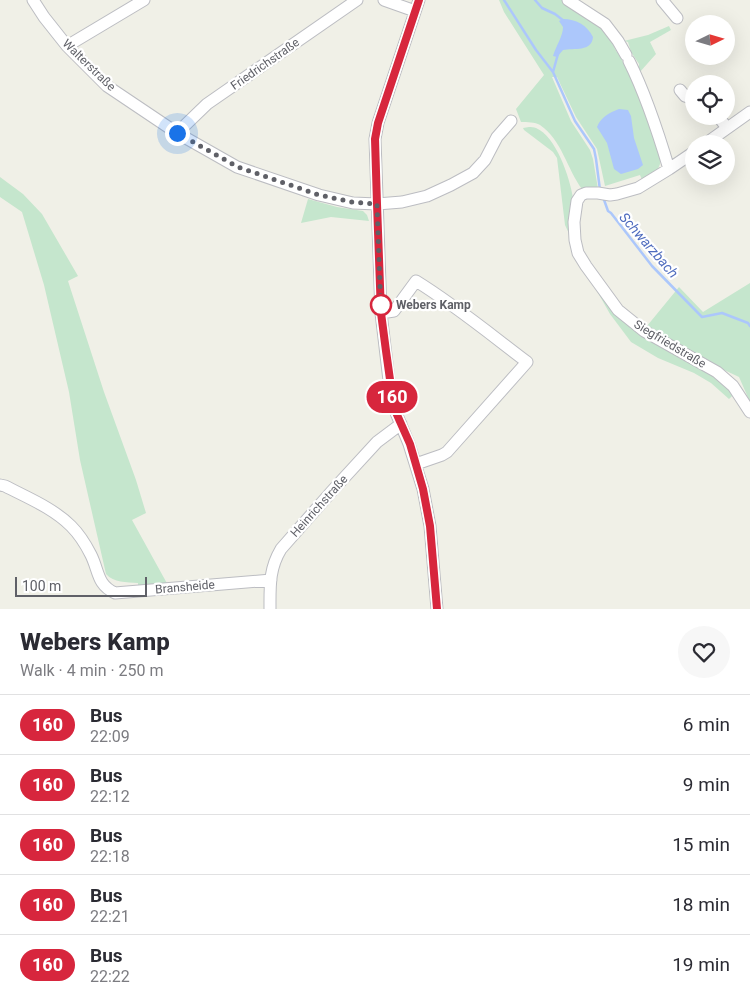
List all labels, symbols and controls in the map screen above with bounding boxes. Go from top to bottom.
north arrow [685,15,735,65]
map controls [685,15,735,185]
street label: Friedrichstraße [228,35,302,93]
street label: Walterstraße [60,36,118,94]
button: locate [685,75,735,125]
your location [165,121,190,146]
button: layers [685,135,735,185]
water label: Schwarzbach [616,209,682,281]
marker: Webers Kamp [370,294,392,316]
place label: Webers Kamp [396,298,471,312]
street label: Siegfriedstraße [631,317,709,371]
line badge: 160 [363,381,421,413]
text: 160 [377,386,407,407]
street label: Heinrichstraße [288,472,350,540]
scale bar [15,574,148,597]
street label: Bransheide [155,577,215,597]
text: 100 m [22,578,61,594]
button: heart [678,626,730,678]
text: Webers Kamp [20,628,170,656]
text: Walk · 4 min · 250 m [20,661,164,680]
text: Bus [90,704,123,727]
text: 6 min [683,713,730,736]
text: 160 [32,714,63,735]
text: 22:09 [90,727,130,746]
text: Bus [90,764,123,787]
text: 9 min [683,773,730,796]
text: 160 [32,774,63,795]
text: 22:12 [90,787,130,806]
text: Bus [90,824,123,847]
text: 15 min [672,833,730,856]
text: 160 [32,834,63,855]
text: 22:18 [90,847,130,866]
text: Bus [90,884,123,907]
text: 18 min [672,893,730,916]
text: 160 [32,894,63,915]
text: 22:21 [90,907,130,926]
text: Bus [90,944,123,967]
text: 19 min [672,953,730,976]
text: 160 [32,954,63,975]
text: 22:22 [90,967,130,986]

